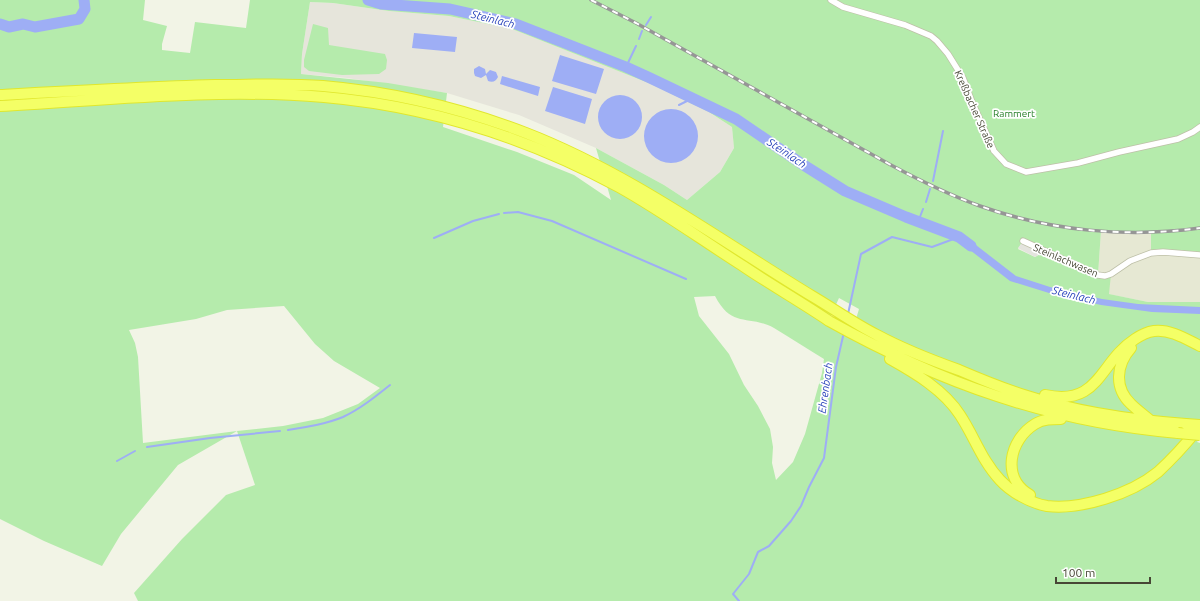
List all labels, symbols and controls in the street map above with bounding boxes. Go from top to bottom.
water label: Steinlach [469,8,516,30]
street label: Kreßbacher Straße [952,69,997,150]
park label: Rammert [993,108,1035,119]
water label: Steinlach [764,135,809,170]
street label: Steinlachwasen [1032,242,1100,279]
water label: Steinlach [1050,284,1097,306]
water label: Ehrenbach [815,362,835,414]
scale bar [1056,559,1150,585]
text: 100 m [1062,566,1095,579]

